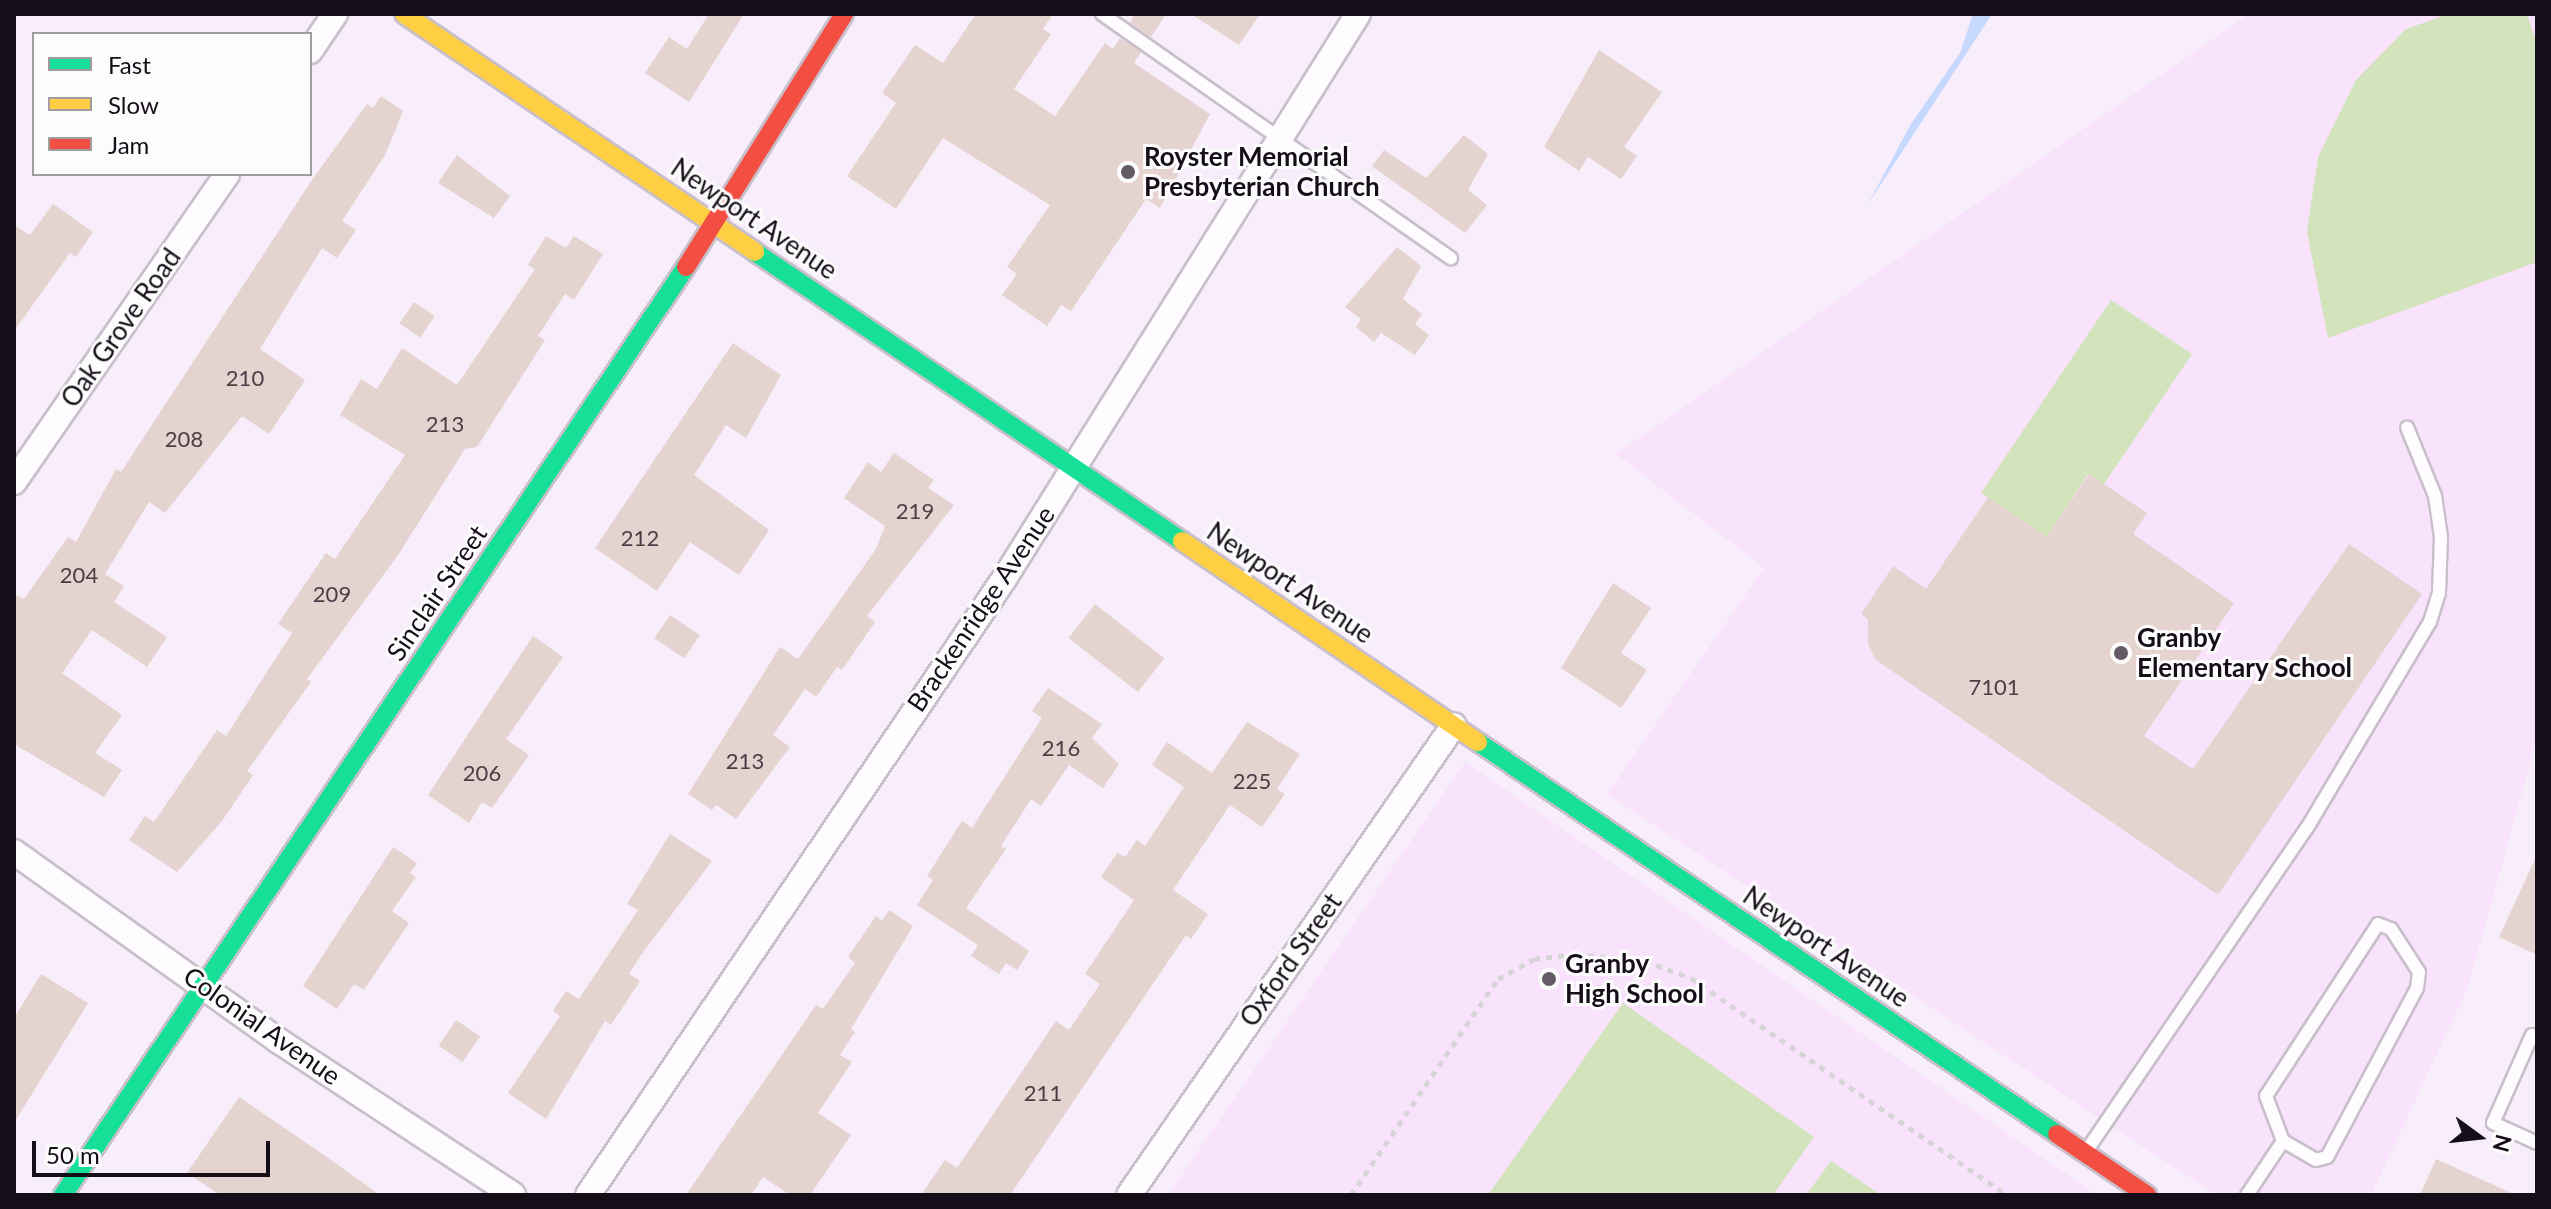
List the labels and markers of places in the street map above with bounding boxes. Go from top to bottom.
place label: Royster Memorial Presbyterian Church [1144,141,1380,202]
marker: Royster Memorial Presbyterian Church [1119,163,1137,181]
place label: Granby Elementary School [2137,622,2353,684]
marker: Granby Elementary School [2112,644,2130,662]
place label: Granby High School [1565,948,1704,1010]
marker: Granby High School [1540,970,1558,988]

